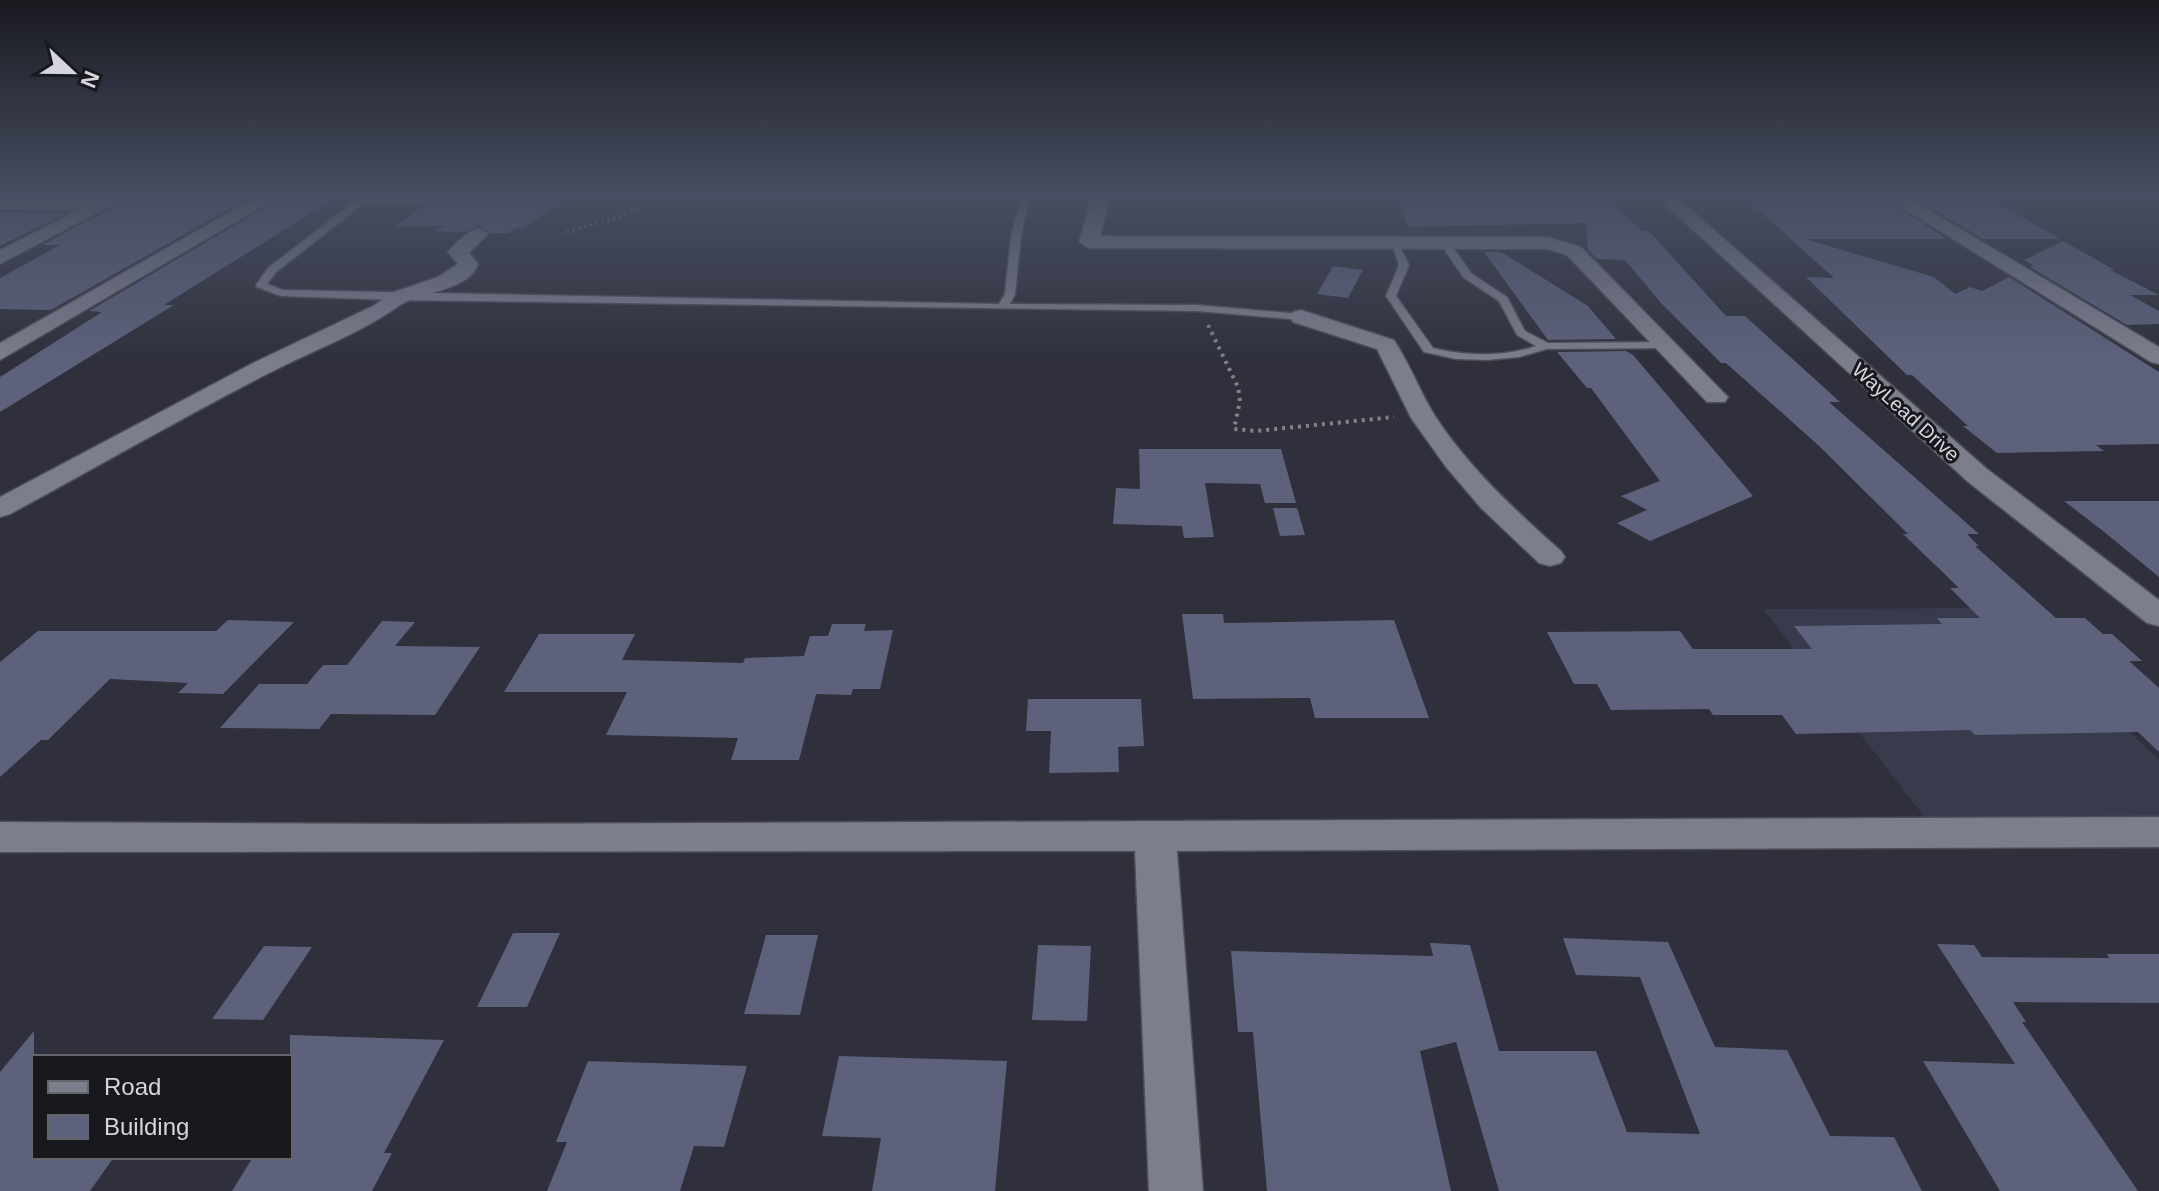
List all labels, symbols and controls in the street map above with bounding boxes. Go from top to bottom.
north arrow [32,32,112,112]
text: N [76,67,105,91]
street label: WayLead Drive [1848,358,1964,466]
legend [32,1055,292,1159]
text: Road [104,1073,161,1100]
text: Building [104,1113,189,1140]

